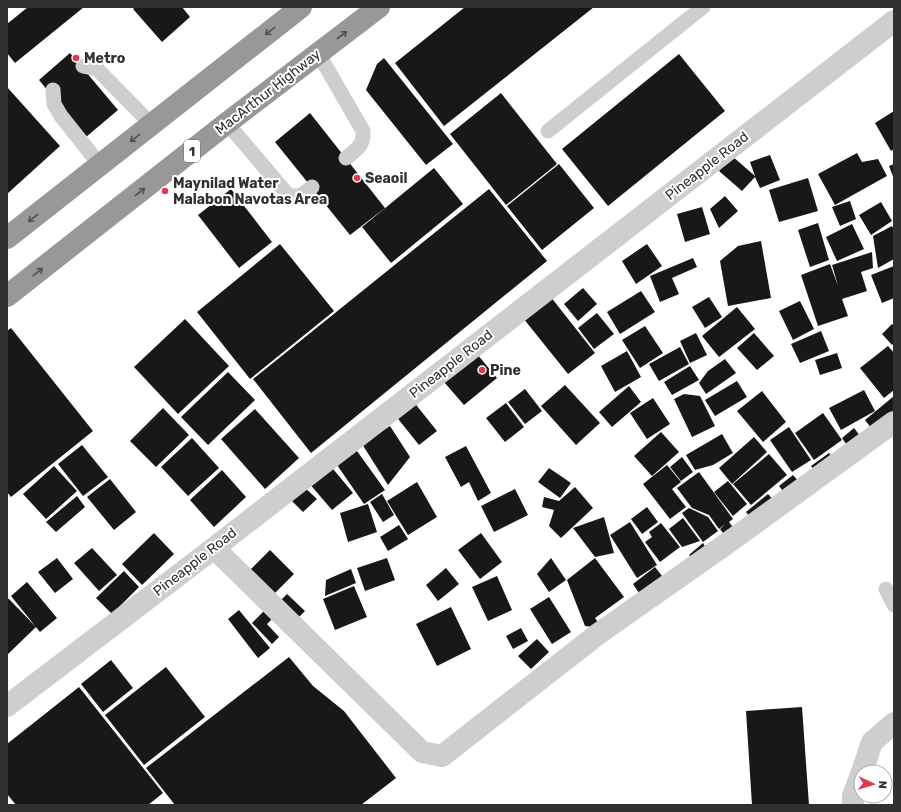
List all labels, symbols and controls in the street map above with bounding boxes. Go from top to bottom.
one-way arrow [265,27,276,36]
one-way arrow [336,31,347,39]
street label: MacArthur Highway [212,46,324,138]
place label: Metro [84,50,125,67]
marker: Metro [71,53,81,63]
street label: Pineapple Road [662,128,752,204]
one-way arrow [130,133,141,142]
road number: 1 [184,140,200,162]
place label: Seaoil [365,170,407,187]
marker: Seaoil [352,173,362,183]
place label: Maynilad Water Malabon Navotas Area [173,175,327,208]
marker: Maynilad Water Malabon Navotas Area [160,186,170,196]
one-way arrow [134,187,145,196]
one-way arrow [27,214,38,222]
one-way arrow [32,268,43,277]
street label: Pineapple Road [406,326,496,402]
place label: Pine [490,362,521,379]
marker: Pine [477,365,487,375]
street label: Pineapple Road [150,524,240,600]
north arrow [853,764,893,804]
text: N [876,780,889,789]

